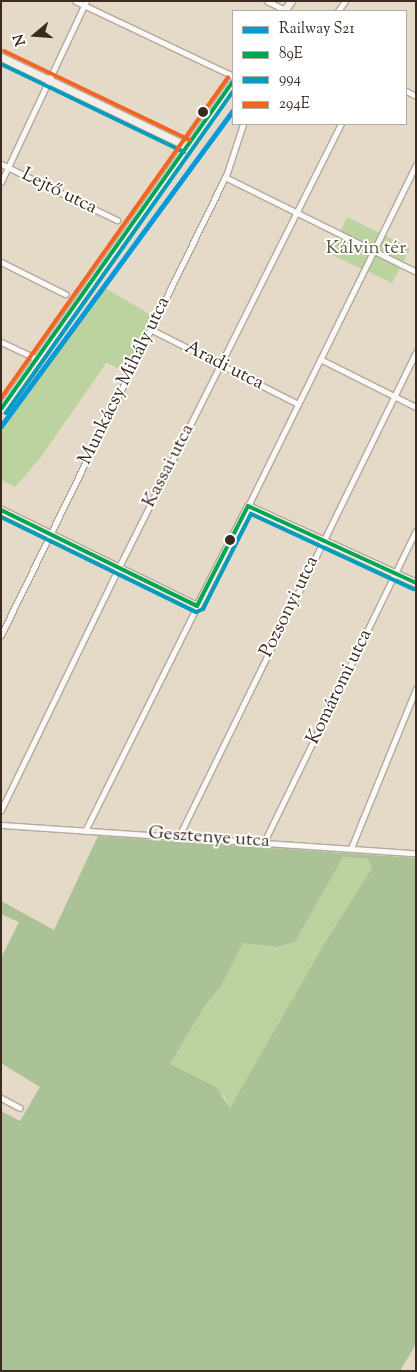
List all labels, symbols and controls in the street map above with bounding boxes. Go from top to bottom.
north arrow [10,10,60,60]
legend [232,10,407,125]
text: Railway S21 [279,19,354,40]
text: N [9,31,32,48]
text: 89E [279,44,303,65]
text: 994 [279,69,301,90]
text: 294E [279,94,310,115]
unlabelled marker [198,107,208,117]
street label: Lejtő utca [18,164,100,220]
park label: Kálvin tér [326,238,406,260]
street label: Munkácsy Mihály utca [74,293,176,469]
street label: Aradi utca [181,336,267,396]
street label: Kassai utca [138,421,200,511]
unlabelled marker [225,535,235,545]
street label: Pozsonyi utca [256,553,324,661]
street label: Komáromi utca [302,626,378,748]
street label: Gesztenye utca [147,822,271,854]

